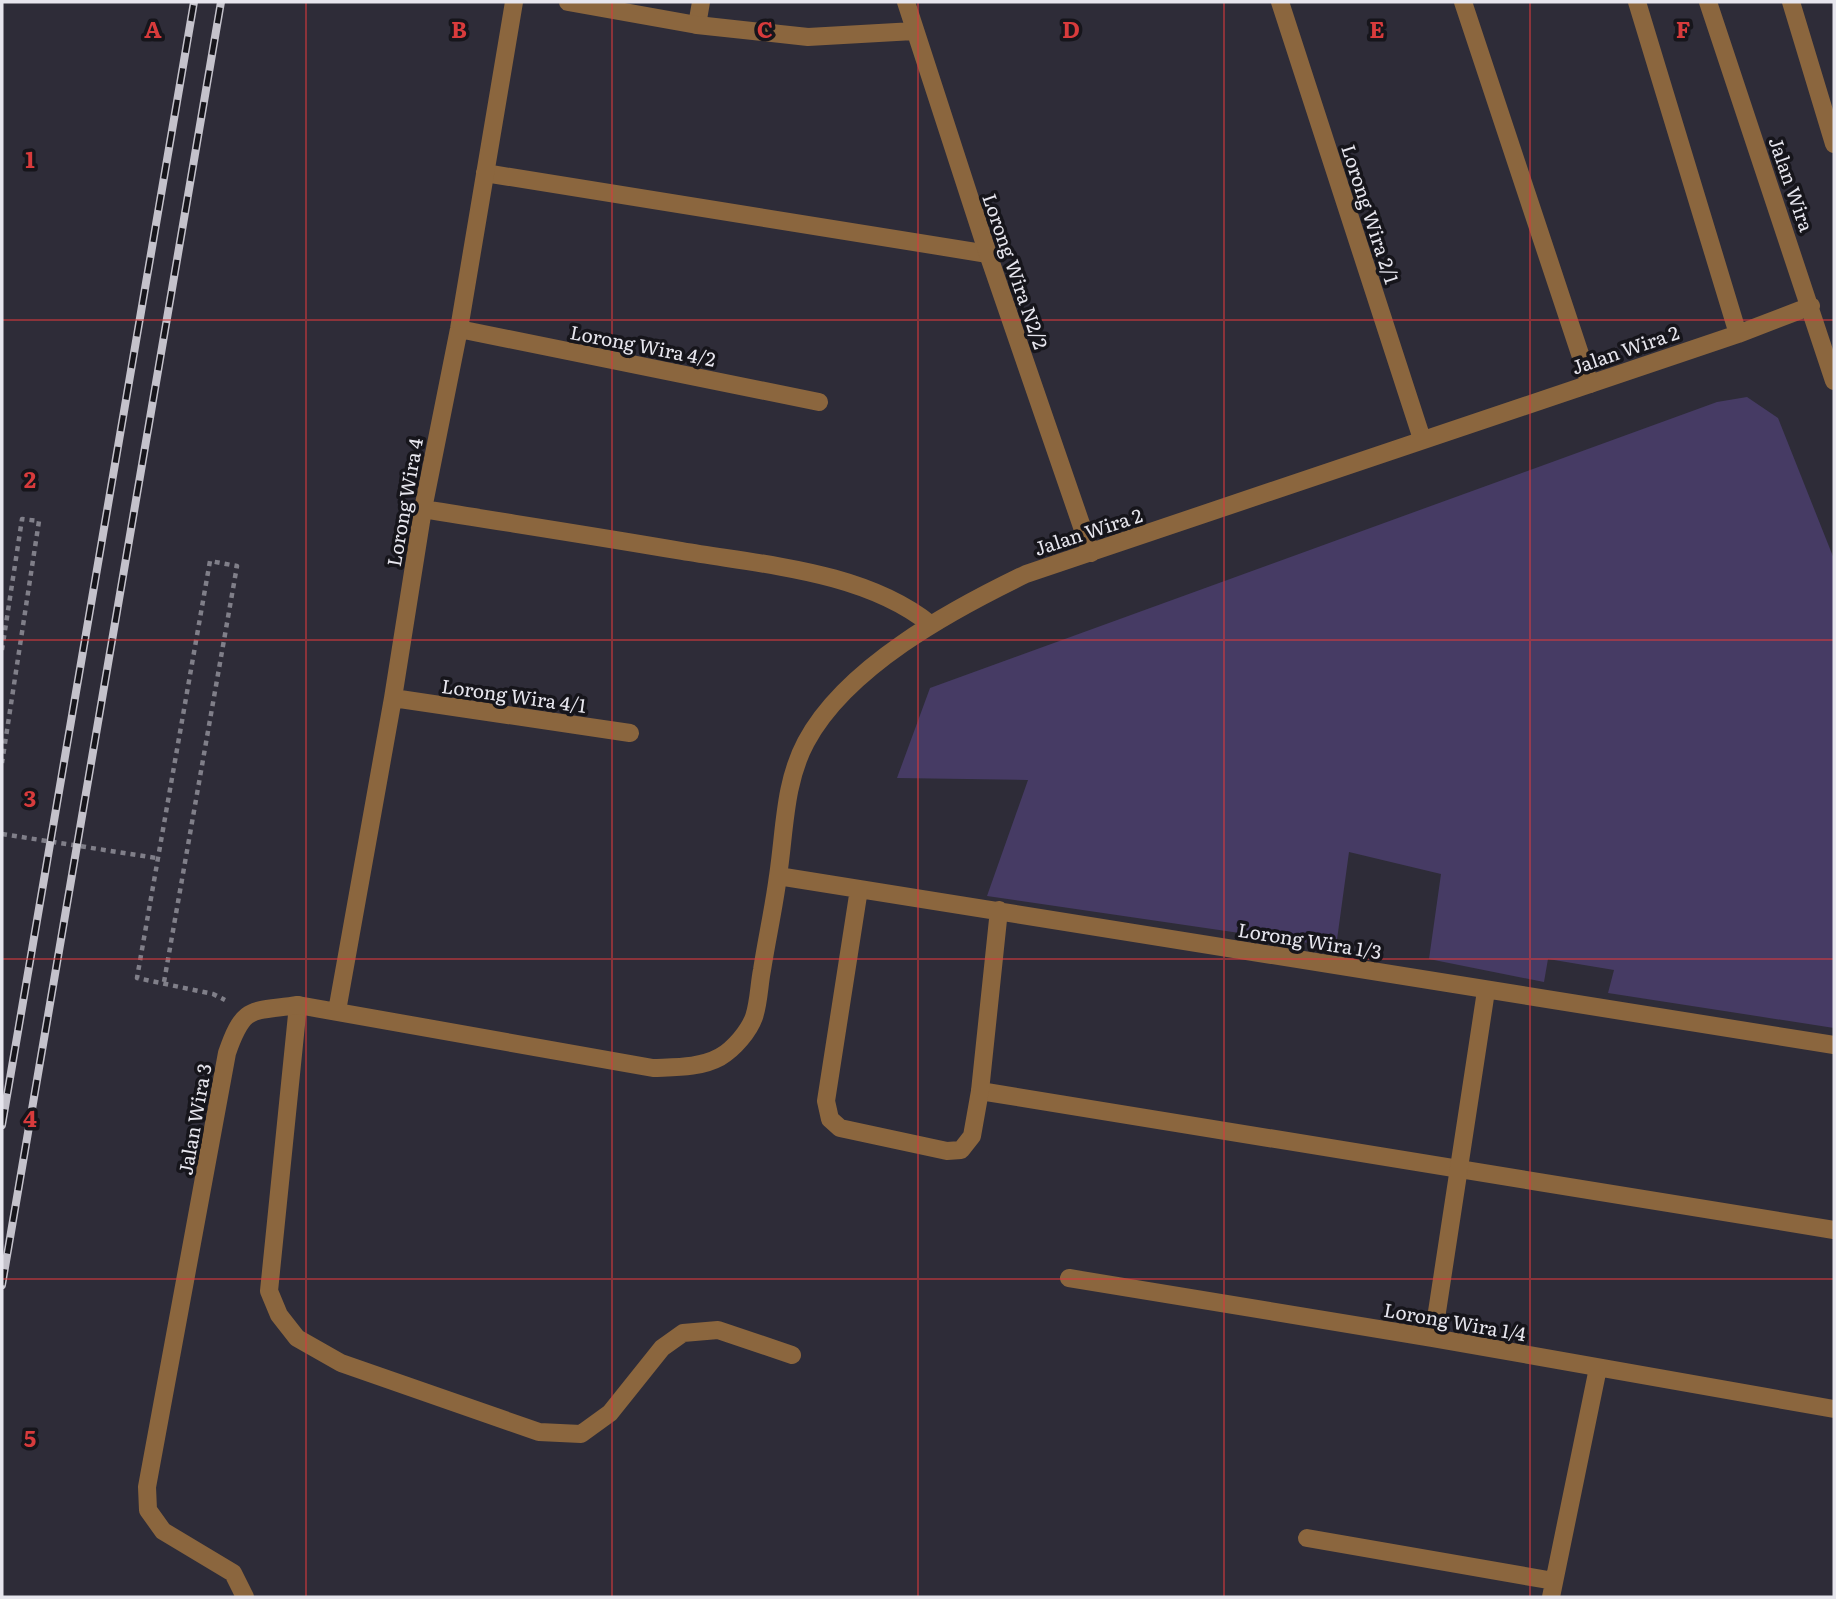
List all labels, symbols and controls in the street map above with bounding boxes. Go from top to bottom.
text: A [144,11,162,45]
text: B [451,11,467,45]
text: C [757,11,773,45]
text: D [1062,11,1080,45]
text: E [1369,11,1385,45]
text: F [1676,11,1691,45]
street label: Jalan Wira [1763,133,1822,236]
text: 1 [25,141,35,175]
street label: Lorong Wira 2/1 [1335,141,1407,288]
street label: Lorong Wira N2/2 [976,189,1056,353]
street label: Lorong Wira 4/2 [568,317,718,373]
street label: Jalan Wira 2 [1567,317,1683,381]
street label: Lorong Wira 4 [379,435,429,568]
text: 2 [24,461,36,495]
street label: Jalan Wira 2 [1030,500,1146,562]
street label: Lorong Wira 4/1 [440,671,588,719]
text: 3 [24,780,36,814]
street label: Lorong Wira 1/3 [1236,915,1384,965]
street label: Jalan Wira 3 [170,1061,218,1177]
text: 4 [23,1100,37,1134]
street label: Lorong Wira 1/4 [1382,1295,1529,1347]
text: 5 [24,1420,36,1454]

